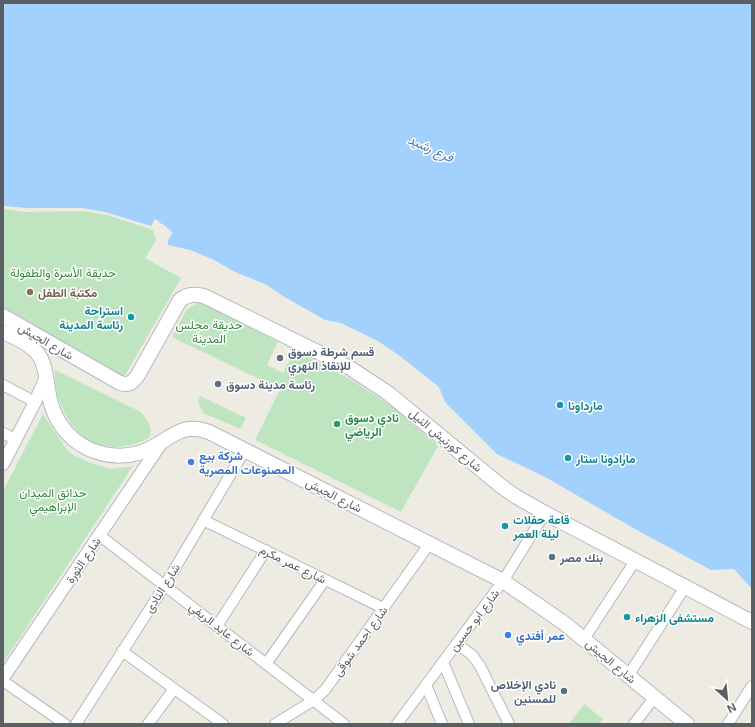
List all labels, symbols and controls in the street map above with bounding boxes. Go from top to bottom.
water label: فرع رشيد [405,131,457,167]
park label: حديقة الأسرة والطفولة [10,265,116,281]
place label: مكتبة الطفل [38,285,98,300]
marker: مكتبة الطفل [25,287,35,297]
place label: استراحة رئاسة المدينة [59,303,123,333]
marker: استراحة رئاسة المدينة [126,312,136,322]
park label: حديقة مجلس المدينة [176,317,242,346]
street label: شارع الجيش [15,319,76,365]
place label: قسم شرطة دسوق للإنقاذ النهري [288,344,375,376]
marker: قسم شرطة دسوق للإنقاذ النهري [275,353,285,363]
place label: رئاسة مدينة دسوق [226,377,315,393]
marker: رئاسة مدينة دسوق [213,379,223,389]
place label: مارداونا [568,398,603,414]
marker: مارداونا [555,400,565,410]
street label: شارع كورنيش النيل [405,405,486,476]
place label: نادي دسوق الرياضي [345,410,399,442]
marker: نادي دسوق الرياضي [332,419,342,429]
place label: شركة بيع المصنوعات المصرية [199,448,295,478]
place label: مارادونا ستار [575,451,636,467]
marker: مارادونا ستار [563,453,573,463]
marker: شركة بيع المصنوعات المصرية [186,457,196,467]
street label: شارع الجيش [302,474,365,517]
park label: حدائق الميدان الإبراهيمي [19,485,87,517]
place label: قاعة حفلات ليلة العمر [512,512,570,542]
marker: قاعة حفلات ليلة العمر [500,521,510,531]
street label: شارع الثورة [62,534,105,587]
street label: شارع عمر مكرم [256,541,329,588]
place label: بنك مصر [559,550,604,566]
marker: بنك مصر [547,552,557,562]
street label: شارع النادى [141,561,185,616]
street label: شارع ابو حسين [446,586,504,655]
street label: شارع عايد الريفي [184,599,258,662]
street label: شارع احمد شوقى [330,603,392,680]
place label: مستشفى الزهراء [635,610,714,626]
marker: مستشفى الزهراء [622,612,632,622]
place label: عمر أفندي [516,628,565,646]
marker: عمر أفندي [503,630,513,640]
street label: شارع الجيش [581,636,639,688]
place label: نادي الإخلاص للمسنين [491,677,556,706]
north arrow [707,679,747,719]
marker: نادي الإخلاص للمسنين [559,686,569,696]
text: N [725,700,738,716]

